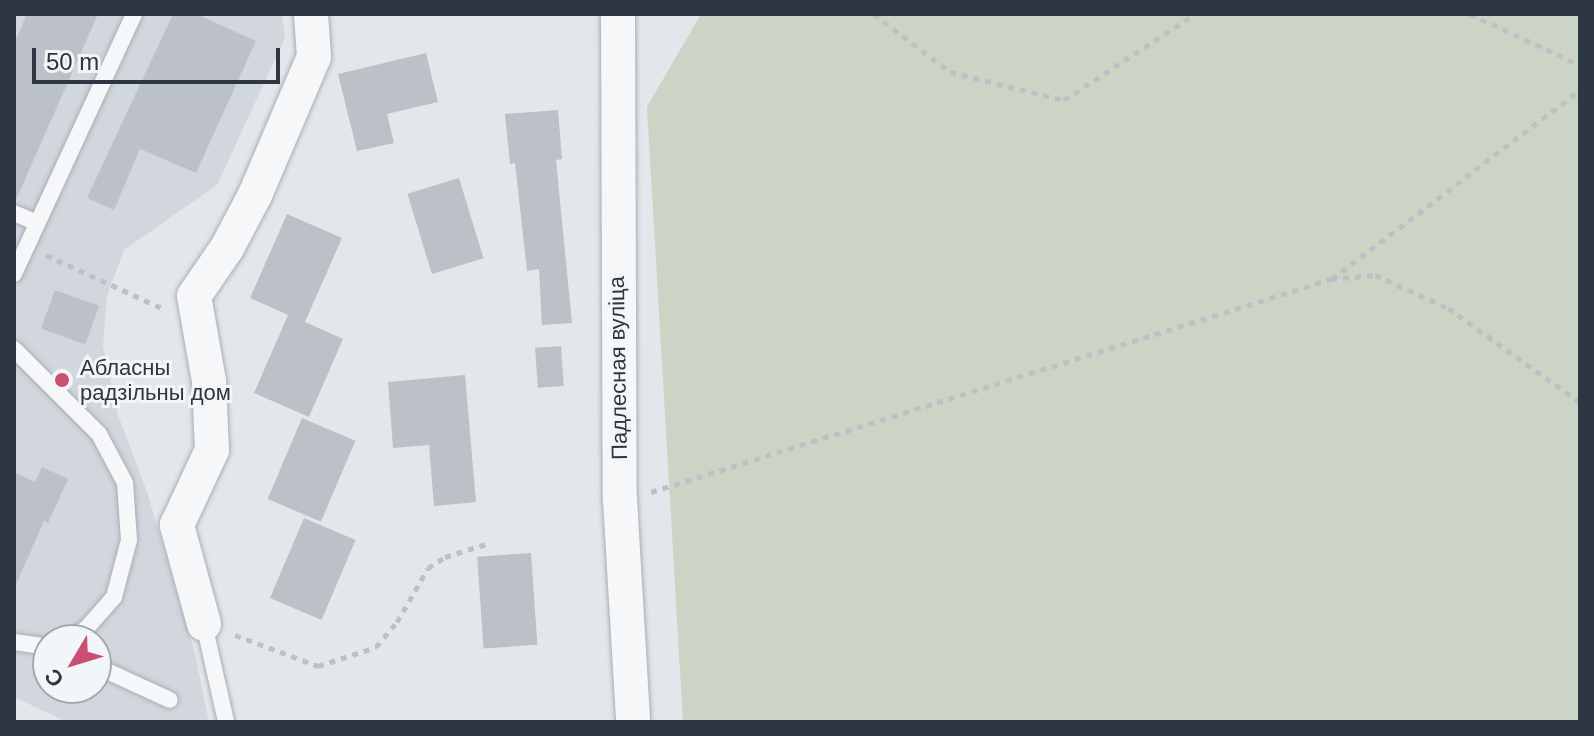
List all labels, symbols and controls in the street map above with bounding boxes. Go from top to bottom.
scale bar [36,32,284,82]
text: 50 m [46,48,99,75]
street label: Падлесная вуліца [603,276,633,460]
place label: Абласны радзільны дом [80,354,231,406]
marker: Абласны радзільны дом [51,369,73,391]
north arrow [32,624,112,704]
text: С [40,664,69,692]

